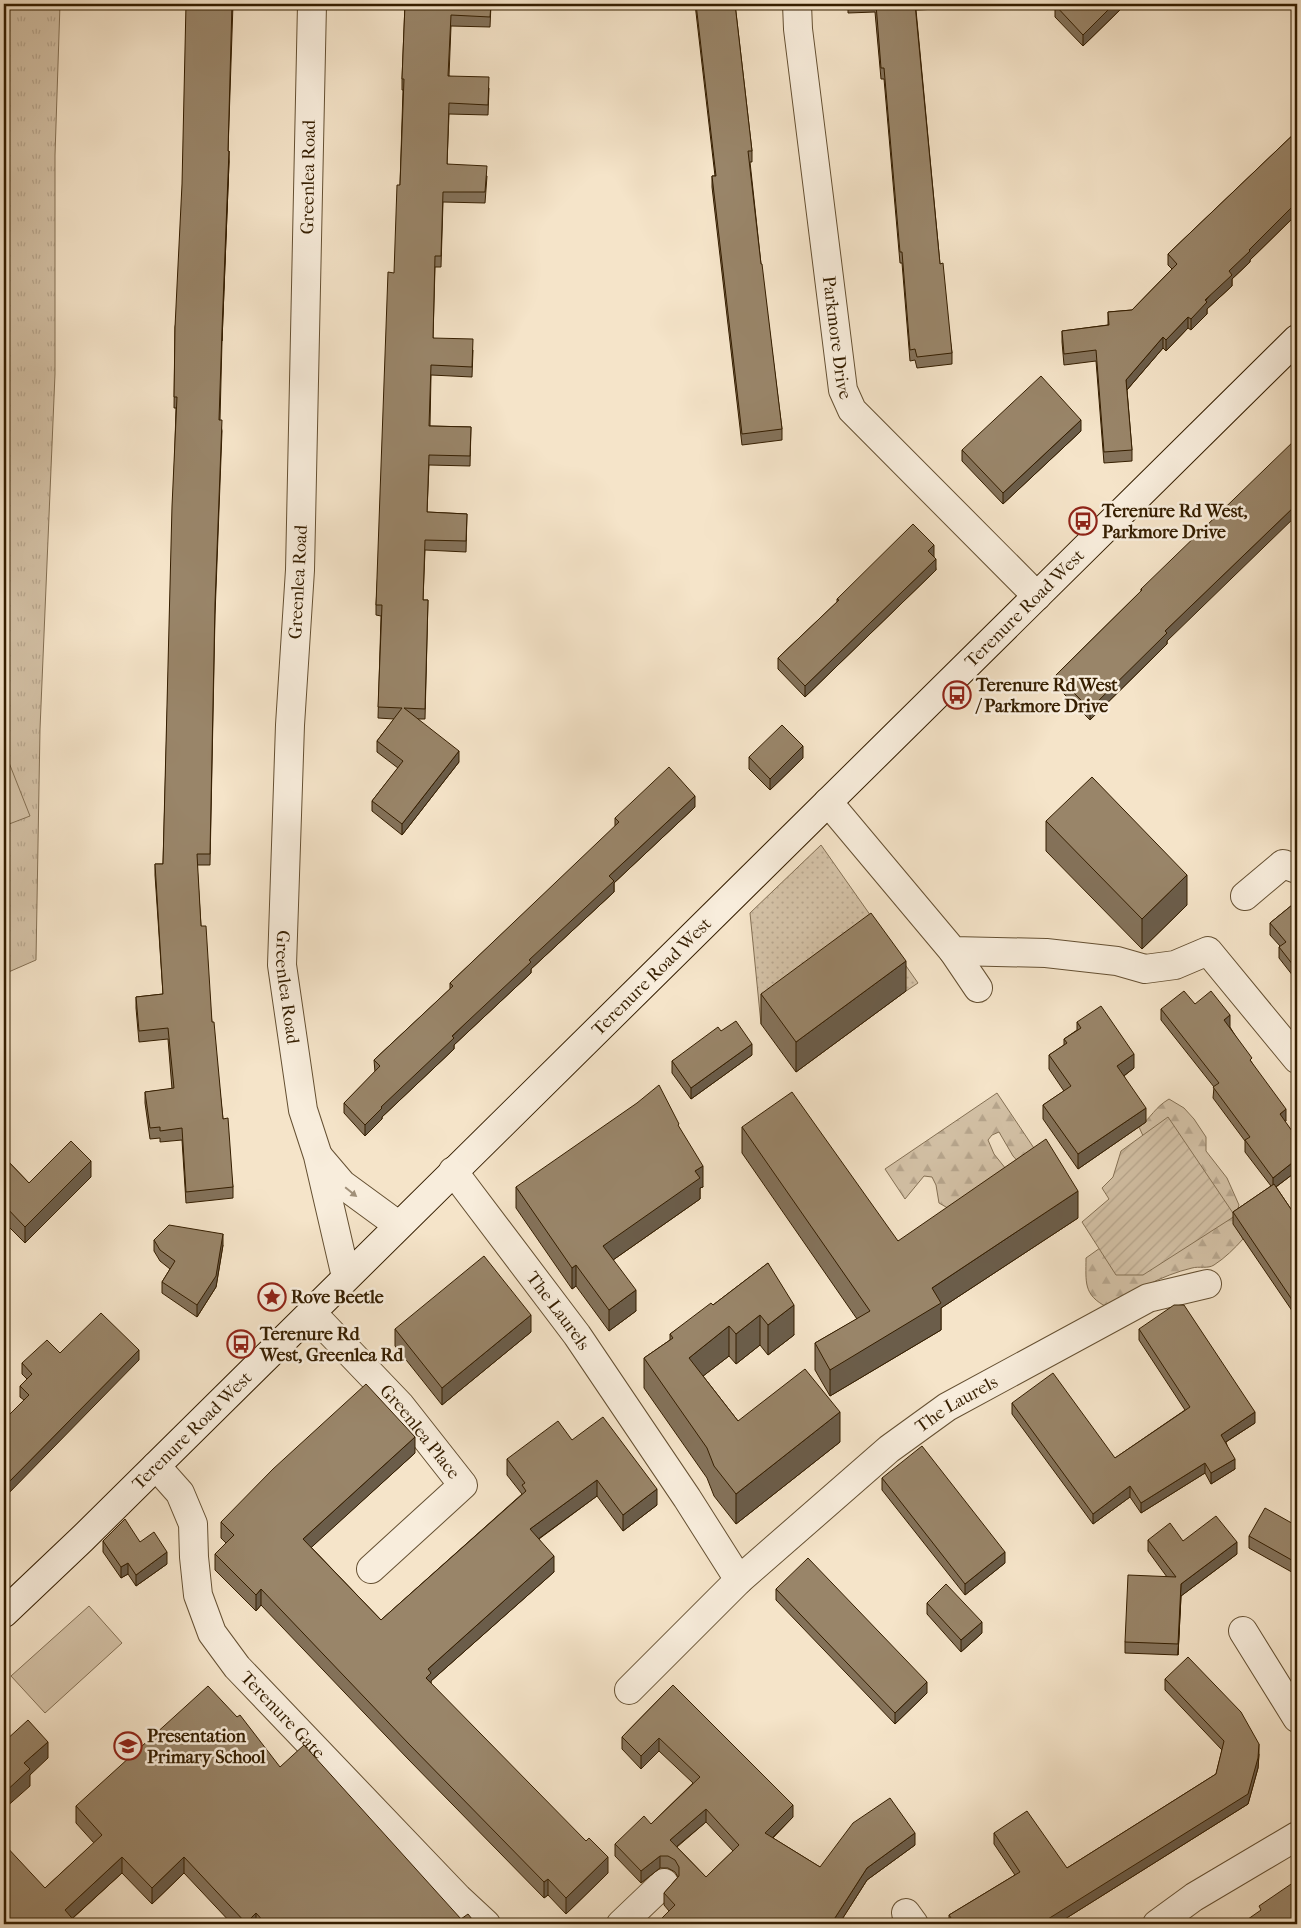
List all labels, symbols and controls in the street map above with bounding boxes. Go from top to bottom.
street label: Greenlea Road [297,119,320,234]
street label: Parkmore Drive [818,275,856,403]
place label: Terenure Rd West, Parkmore Drive [1101,501,1248,543]
bus stop icon: Terenure Rd West, Parkmore Drive [1068,506,1098,536]
street label: Greenlea Road [285,524,312,640]
street label: Terenure Road West [961,545,1089,672]
place label: Terenure Rd West / Parkmore Drive [975,675,1118,717]
bus stop icon: Terenure Rd West / Parkmore Drive [942,680,972,710]
street label: Terenure Road West [588,913,716,1040]
street label: Greenlea Road [271,930,303,1046]
one-way arrow [344,1186,357,1197]
street label: The Laurels [522,1268,594,1354]
place icon: Rove Beetle [257,1282,287,1312]
place label: Rove Beetle [291,1287,384,1308]
place label: Terenure Rd West, Greenlea Rd [259,1324,404,1366]
bus stop icon: Terenure Rd West, Greenlea Rd [226,1329,256,1359]
street label: Terenure Road West [128,1367,257,1494]
street label: The Laurels [911,1371,1002,1437]
street label: Greenlea Place [375,1380,464,1483]
street label: Terenure Gate [236,1667,329,1764]
place label: Presentation Primary School [147,1726,267,1768]
school or university icon: Presentation Primary School [113,1731,143,1761]

